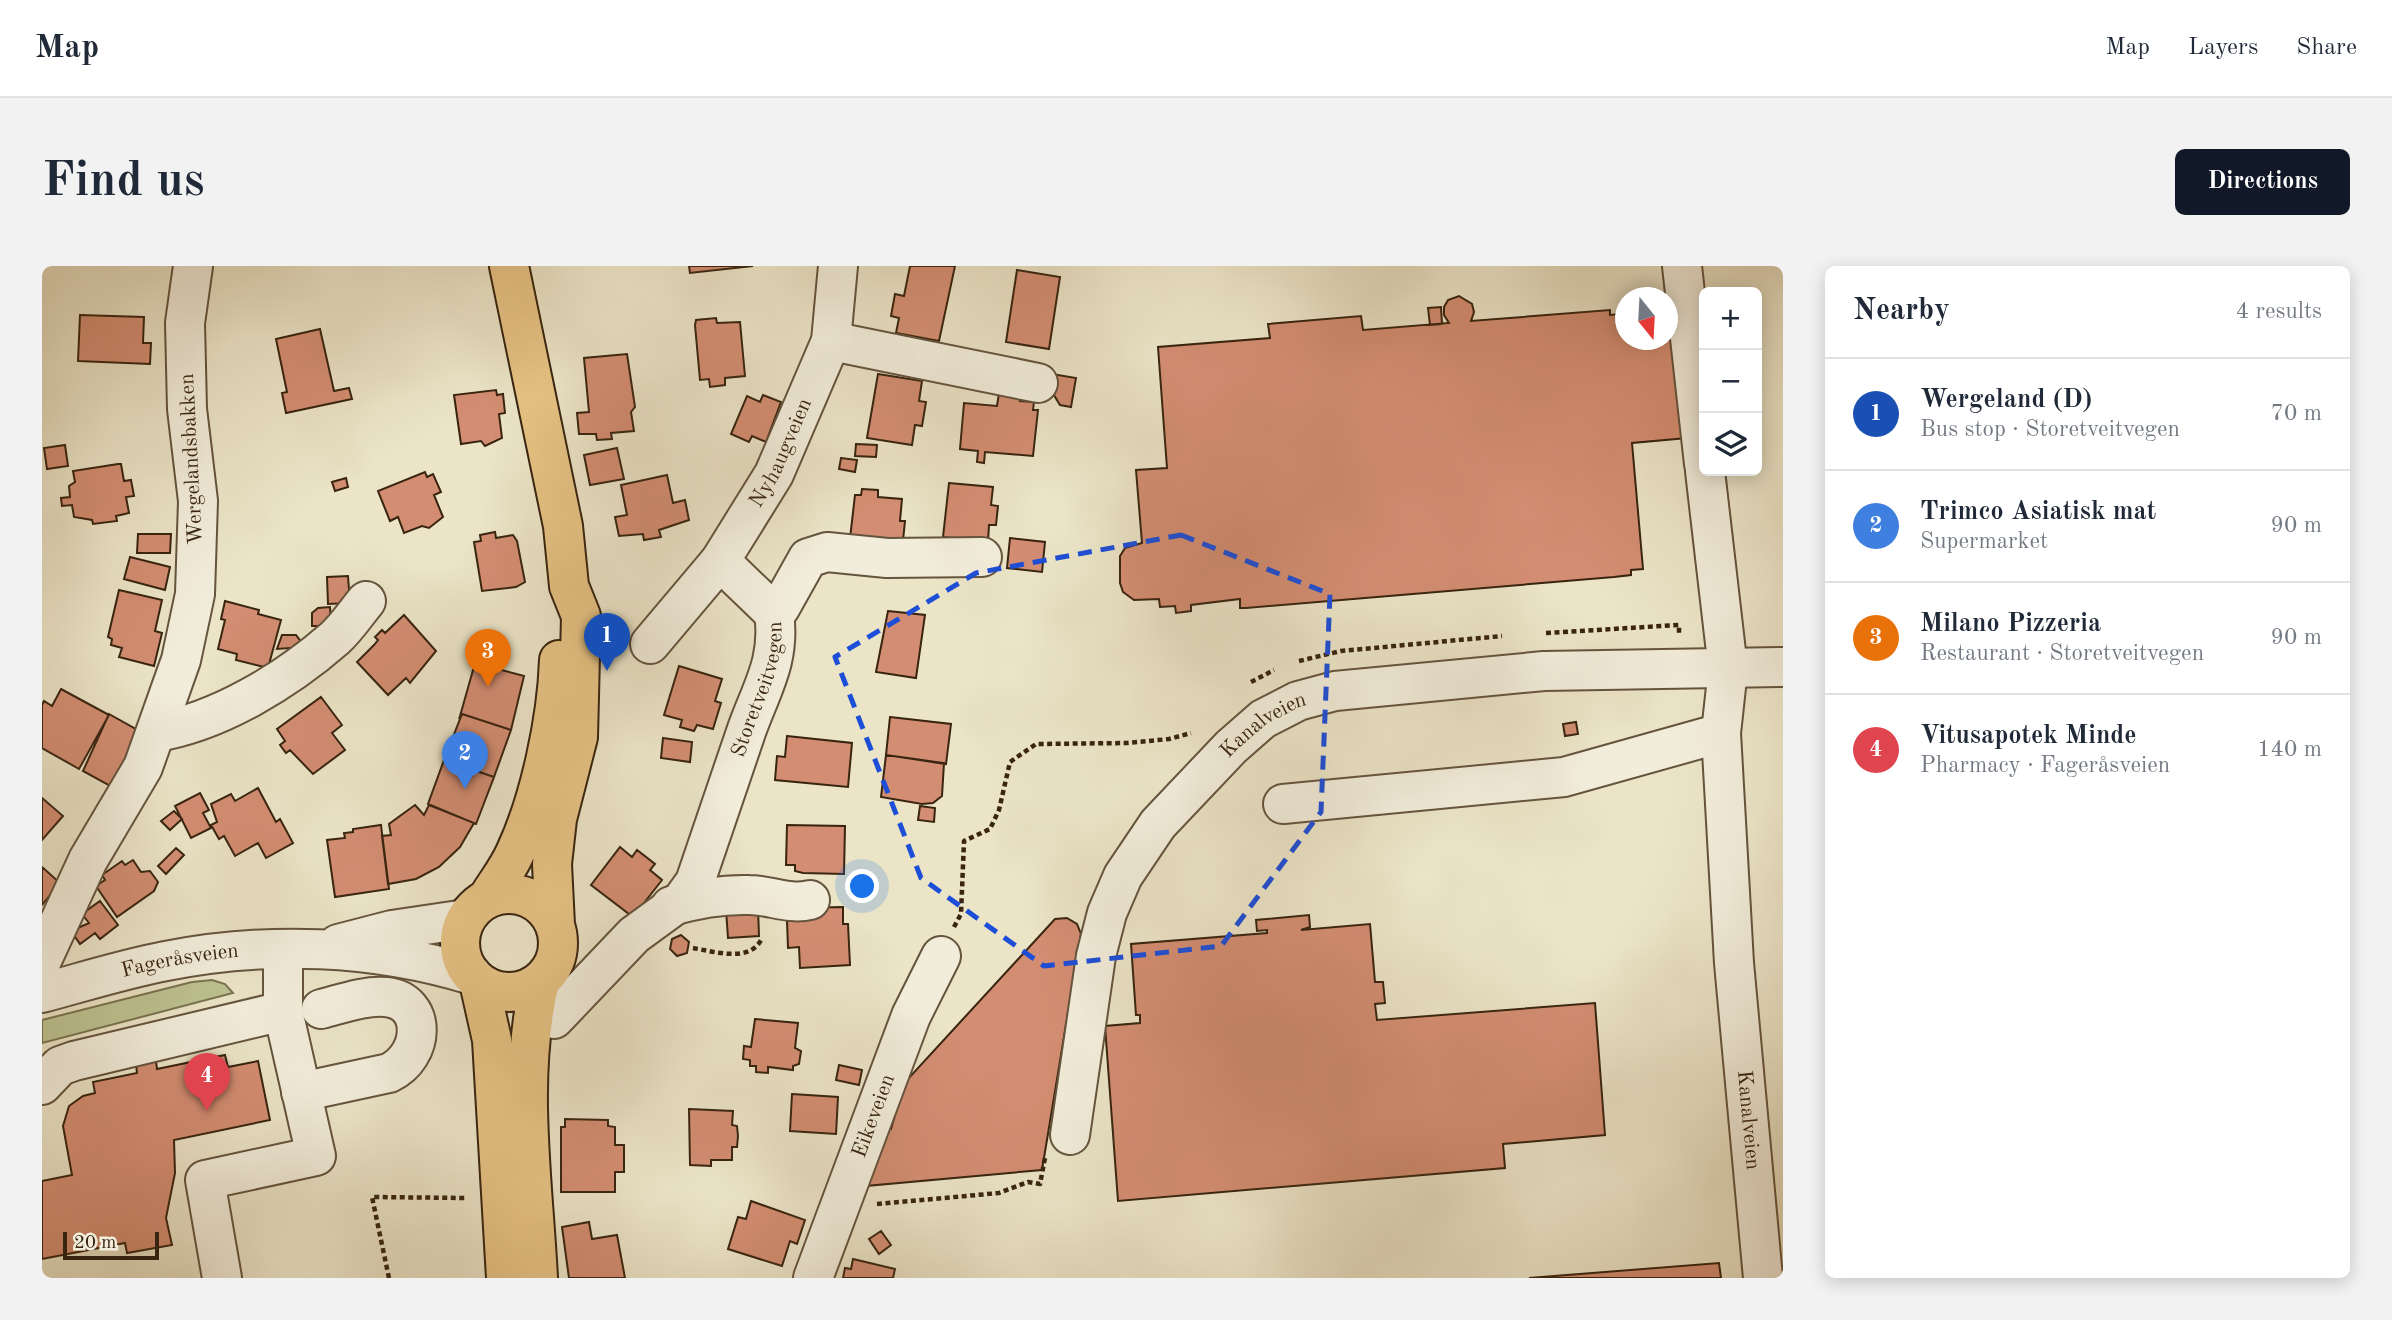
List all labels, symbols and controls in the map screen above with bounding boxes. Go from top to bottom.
text: Map [35,32,99,65]
text: Map [2106,36,2150,60]
text: Layers [2188,36,2258,60]
text: Share [2296,36,2357,60]
button: Directions [2175,149,2350,215]
text: Find us [42,158,205,207]
north arrow [1615,287,1678,350]
map controls [1699,287,1762,476]
button: + [1699,287,1762,350]
text: Nearby [1853,296,1950,326]
text: 4 results [2236,300,2322,323]
button: − [1699,350,1762,413]
street label: Wergelandsbakken [177,373,207,545]
text: Wergeland (D) [1920,387,2092,413]
street label: Nyhaugveien [746,395,816,511]
text: 1 [1869,402,1883,425]
text: 70 m [2271,402,2322,425]
button: layers [1699,413,1762,476]
text: Bus stop · Storetveitvegen [1920,418,2180,441]
text: Trimco Asiatisk mat [1920,499,2156,525]
text: 2 [1869,514,1883,537]
text: 90 m [2271,514,2322,537]
text: Supermarket [1920,530,2048,553]
text: Milano Pizzeria [1920,611,2101,637]
pin: 1 [584,613,630,671]
street label: Storetveitvegen [728,621,786,760]
text: 3 [1869,626,1883,649]
text: 90 m [2271,626,2322,649]
pin: 3 [465,629,511,687]
text: Restaurant · Storetveitvegen [1920,642,2204,665]
street label: Kanalveien [1216,689,1308,762]
text: Vitusapotek Minde [1920,723,2137,749]
pin: 2 [442,731,488,789]
text: 4 [1869,738,1883,761]
text: 140 m [2257,738,2322,761]
text: Pharmacy · Fageråsveien [1920,754,2170,777]
your location [845,869,879,903]
street label: Fageråsveien [119,940,240,981]
pin: 4 [184,1053,230,1111]
street label: Kanalveien [1733,1069,1763,1171]
street label: Eikeveien [848,1071,899,1161]
scale bar [63,1229,159,1261]
text: 20 m [74,1234,116,1253]

